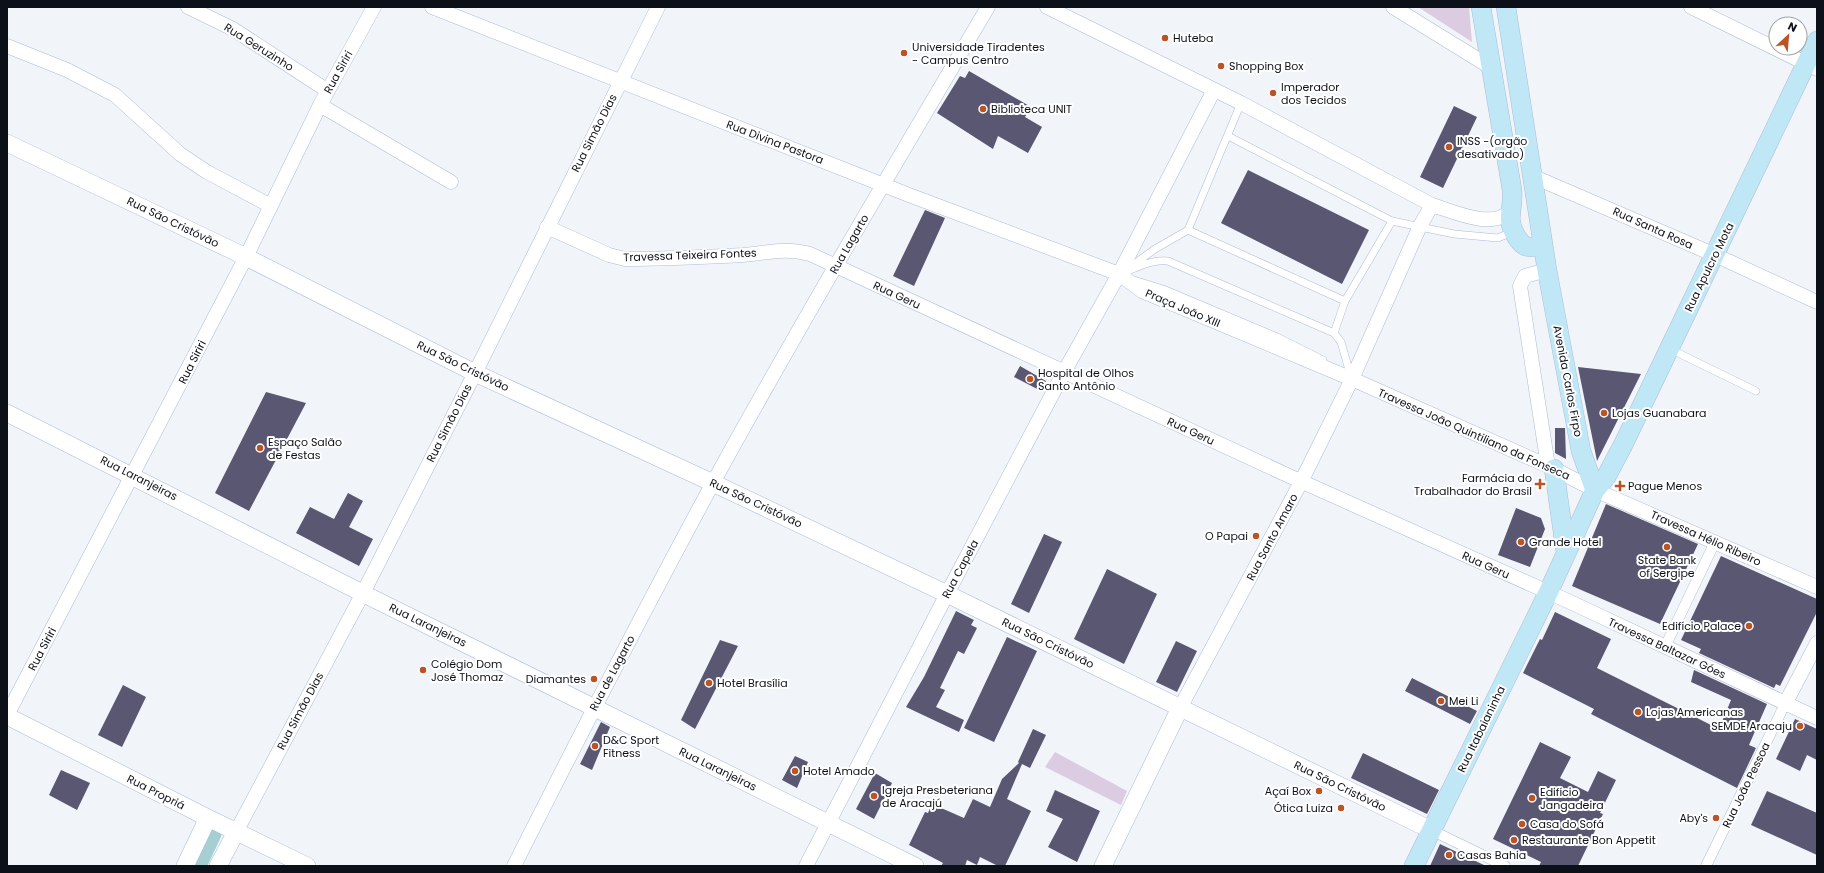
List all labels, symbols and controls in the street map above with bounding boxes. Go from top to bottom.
north arrow [1768,16,1808,56]
text: N [1785,18,1800,36]
street label: Rua Geruzinho [221,19,297,75]
place label: Huteba [1173,30,1213,46]
marker: Huteba [1160,33,1170,43]
place label: Universidade Tiradentes - Campus Centro [912,39,1045,68]
street label: Rua Siriri [320,47,357,96]
marker: Universidade Tiradentes - Campus Centro [899,48,909,58]
place label: Shopping Box [1229,58,1304,74]
marker: Shopping Box [1216,61,1226,71]
place label: Imperador dos Tecidos [1281,79,1347,108]
marker: Imperador dos Tecidos [1268,88,1278,98]
street label: Rua Simão Dias [567,91,621,175]
place label: Biblioteca UNIT [991,101,1072,117]
marker: Biblioteca UNIT [978,104,988,114]
street label: Rua Divina Pastora [724,116,826,168]
place label: INSS -(orgão desativado) [1457,133,1527,162]
marker: INSS -(orgão desativado) [1444,142,1454,152]
street label: Rua São Cristóvão [124,193,222,251]
street label: Rua Santa Rosa [1610,203,1696,253]
street label: Rua Lagarto [825,211,873,277]
street label: Rua Apulcro Mota [1680,220,1738,314]
street label: Travessa Teixeira Fontes [623,245,757,265]
street label: Rua Geru [871,277,923,313]
street label: Praça João XIII [1143,285,1223,331]
street label: Avenida Carlos Firpo [1549,324,1587,438]
street label: Rua Siriri [174,337,210,387]
street label: Rua São Cristóvão [414,337,512,395]
place label: Hospital de Olhos Santo Antônio [1038,365,1134,394]
marker: Hospital de Olhos Santo Antônio [1025,374,1035,384]
street label: Rua Simão Dias [422,381,476,465]
street label: Travessa João Quintiliano da Fonseca [1375,384,1573,484]
place label: Lojas Guanabara [1612,405,1707,421]
marker: Lojas Guanabara [1599,408,1609,418]
street label: Rua Geru [1165,413,1217,449]
place label: Espaço Salão de Festas [268,434,342,463]
marker: Espaço Salão de Festas [255,443,265,453]
street label: Rua Laranjeiras [98,452,180,504]
place label: Farmácia do Trabalhador do Brasil [1414,470,1532,499]
street label: Rua São Cristóvão [707,474,805,532]
place label: Pague Menos [1628,478,1702,494]
marker: Farmácia do Trabalhador do Brasil [1535,479,1545,489]
marker: Pague Menos [1615,481,1625,491]
street label: Rua Santo Amaro [1242,491,1302,583]
street label: Travessa Hélio Ribeiro [1648,506,1764,570]
place label: O Papai [1205,528,1248,544]
marker: O Papai [1251,531,1261,541]
place label: Grande Hotel [1529,534,1602,550]
street label: Rua Capela [938,537,982,601]
marker: Grande Hotel [1516,537,1526,547]
marker: State Bank of Sergipe [1662,542,1672,552]
street label: Rua Geru [1460,547,1512,583]
place label: State Bank of Sergipe [1638,552,1697,581]
street label: Rua Laranjeiras [387,599,470,651]
street label: Rua São Cristóvão [999,614,1097,672]
street label: Travessa Baltazar Góes [1605,614,1729,682]
place label: Edifício Palace [1662,618,1741,634]
marker: Edifício Palace [1744,621,1754,631]
street label: Rua Siriri [24,624,60,673]
street label: Rua de Lagarto [585,632,639,714]
place label: Colégio Dom José Thomaz [431,656,503,685]
marker: Colégio Dom José Thomaz [418,665,428,675]
street label: Rua Simão Dias [273,669,327,753]
place label: Diamantes [526,671,586,687]
marker: Diamantes [589,674,599,684]
place label: Hotel Brasília [717,675,788,691]
marker: Hotel Brasília [704,678,714,688]
street label: Rua Itabaianinha [1453,683,1509,775]
place label: Mei Li [1449,693,1479,709]
marker: Mei Li [1436,696,1446,706]
place label: Lojas Americanas [1646,704,1744,720]
marker: Lojas Americanas [1633,707,1643,717]
place label: SEMDE Aracaju [1711,718,1792,734]
marker: SEMDE Aracaju [1795,721,1805,731]
place label: D&C Sport Fitness [603,732,659,761]
street label: Rua João Pessoa [1718,739,1774,831]
marker: D&C Sport Fitness [590,741,600,751]
street label: Rua Laranjeiras [677,743,760,795]
street label: Rua São Cristóvão [1291,757,1389,815]
place label: Hotel Amado [803,763,875,779]
marker: Hotel Amado [790,766,800,776]
street label: Rua Propriá [124,771,188,813]
place label: Igreja Presbeteriana de Aracajú [882,782,993,811]
place label: Açaí Box [1265,783,1312,799]
place label: Edificio Jangadeira [1540,784,1604,813]
marker: Açaí Box [1314,786,1324,796]
marker: Igreja Presbeteriana de Aracajú [869,791,879,801]
marker: Edificio Jangadeira [1527,793,1537,803]
place label: Ótica Luiza [1274,800,1333,816]
marker: Ótica Luiza [1336,803,1346,813]
place label: Aby's [1679,810,1708,826]
marker: Aby's [1711,813,1721,823]
place label: Casa do Sofá [1530,816,1604,832]
marker: Casa do Sofá [1517,819,1527,829]
place label: Restaurante Bon Appetit [1522,832,1656,848]
marker: Restaurante Bon Appetit [1509,835,1519,845]
place label: Casas Bahia [1457,847,1526,863]
marker: Casas Bahia [1444,850,1454,860]

